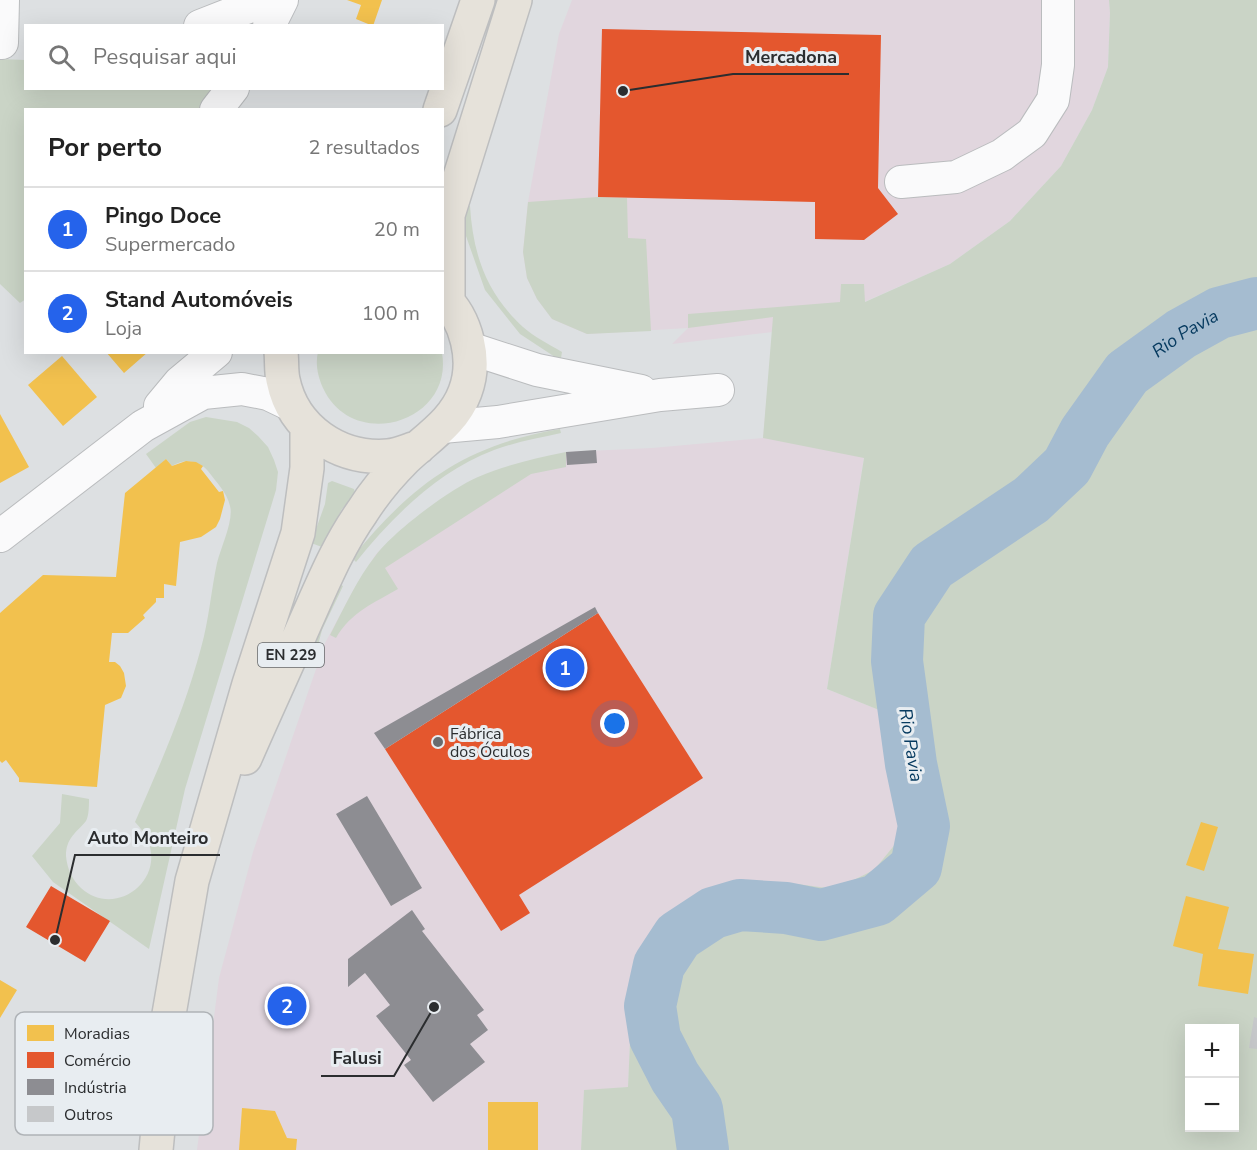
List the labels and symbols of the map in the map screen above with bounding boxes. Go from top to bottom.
callout: Mercadona [733,38,849,74]
text: Mercadona [745,45,837,69]
water label: Rio Pavia [1147,304,1223,363]
road number: EN 229 [258,643,324,667]
pin: 1 [546,646,584,690]
water label: Rio Pavia [893,706,929,784]
your location [600,709,629,738]
place label: Fábrica dos Óculos [450,723,530,763]
marker: Fábrica dos Óculos [431,735,445,749]
callout: Auto Monteiro [75,819,220,855]
text: Auto Monteiro [88,826,208,850]
pin: 2 [268,984,306,1028]
legend [15,1012,213,1135]
text: Moradias [64,1023,130,1045]
callout: Falusi [321,1040,394,1076]
text: Falusi [332,1046,382,1070]
text: Comércio [64,1050,131,1072]
text: Indústria [64,1077,127,1099]
text: Outros [64,1104,113,1126]

